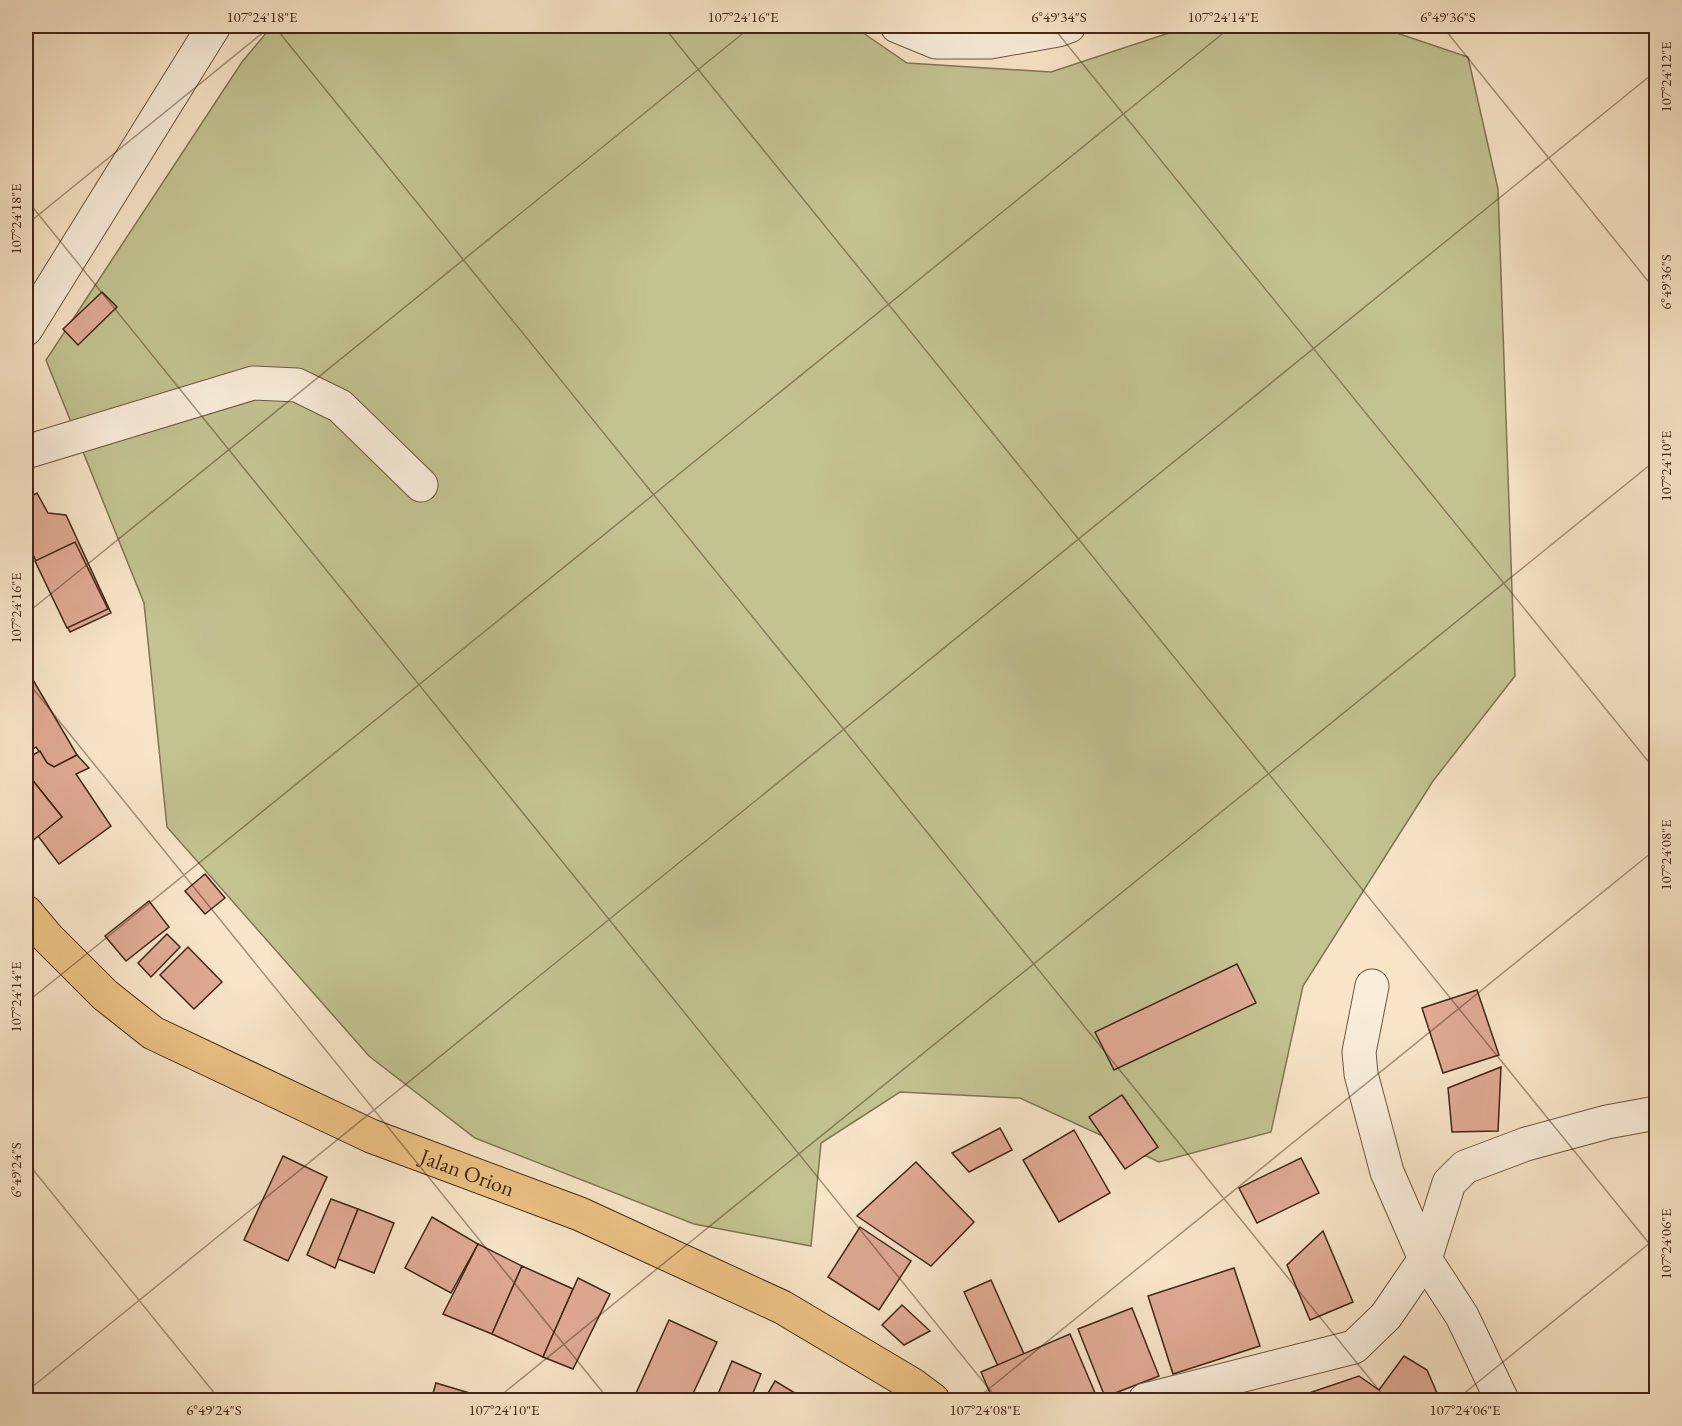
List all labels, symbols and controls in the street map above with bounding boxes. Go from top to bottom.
text: 107°24'18"E [226,7,298,26]
text: 107°24'16"E [707,7,779,26]
text: 6°49'34"S [1031,7,1087,26]
text: 107°24'14"E [1187,7,1259,26]
text: 6°49'36"S [1420,7,1476,26]
text: 107°24'12"E [1656,41,1675,113]
text: 107°24'18"E [6,183,25,255]
text: 6°49'36"S [1656,254,1675,310]
text: 107°24'10"E [1656,430,1675,502]
text: 107°24'16"E [6,572,25,644]
text: 107°24'08"E [1656,819,1675,891]
text: 107°24'14"E [6,961,25,1033]
street label: Jalan Orion [414,1141,519,1203]
text: 6°49'24"S [6,1142,25,1198]
text: 107°24'06"E [1656,1208,1675,1280]
text: 6°49'24"S [186,1400,242,1419]
text: 107°24'10"E [468,1400,540,1419]
text: 107°24'08"E [949,1400,1021,1419]
text: 107°24'06"E [1429,1400,1501,1419]

